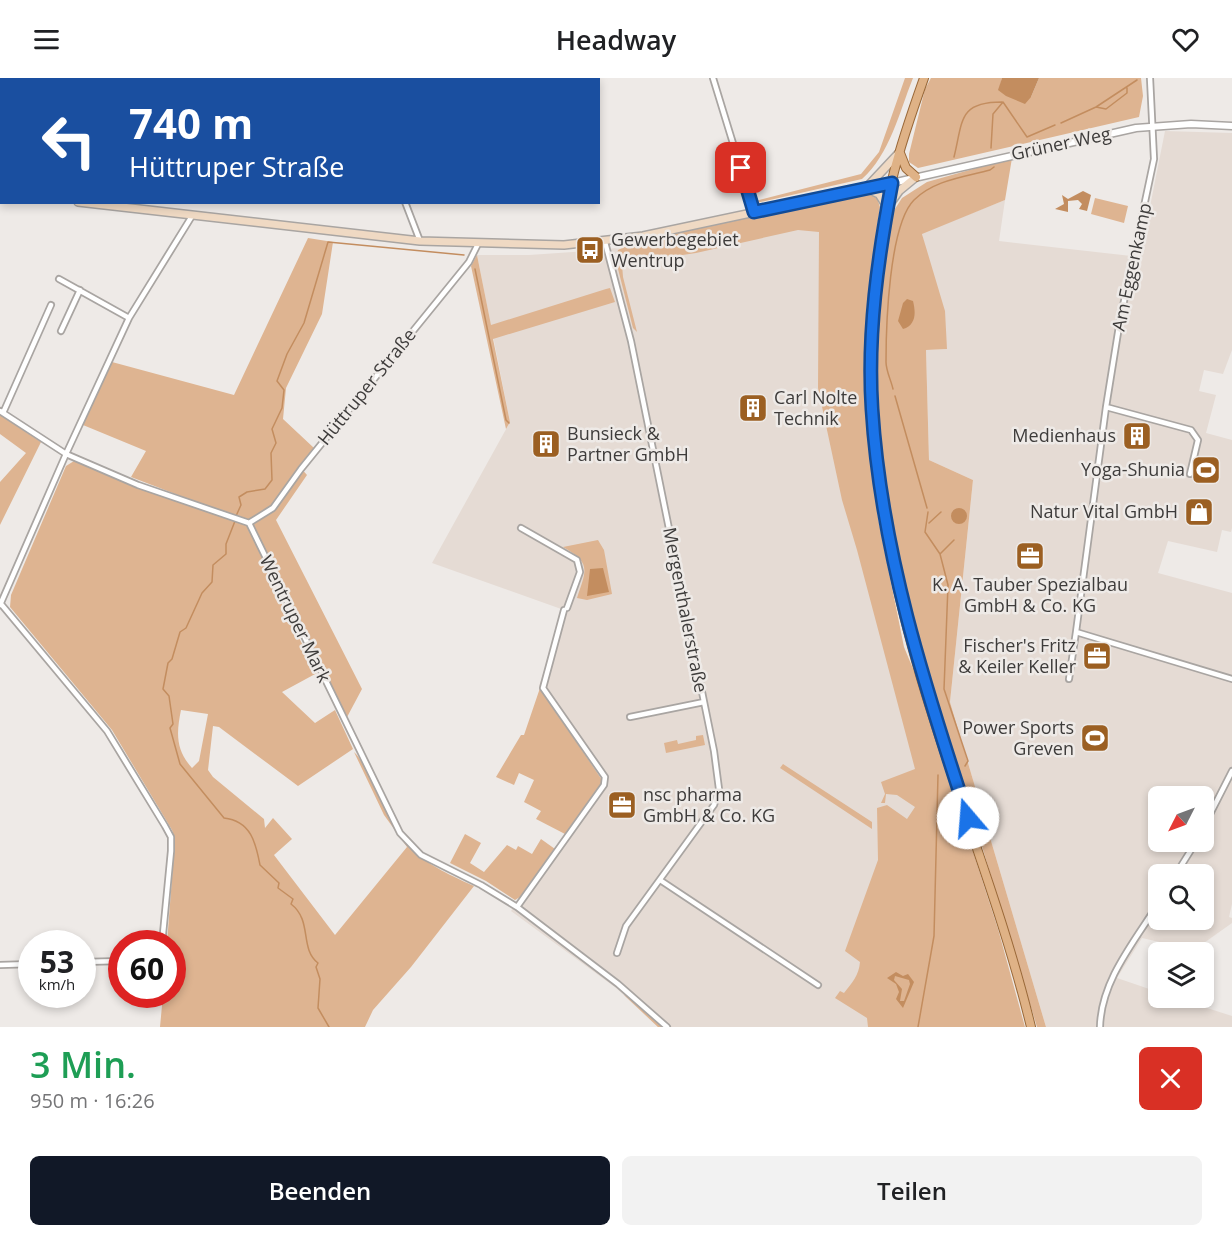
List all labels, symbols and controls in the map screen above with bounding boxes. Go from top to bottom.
text: Headway [556,21,676,58]
icon: menu [30,23,63,56]
icon: heart [1169,23,1202,56]
text: 740 m [129,94,253,151]
icon: left [30,102,108,180]
street label: Grüner Weg [1009,121,1113,165]
pin [715,142,766,193]
text: Hüttruper Straße [129,148,344,185]
icon: arrive [724,151,757,184]
street label: Am Eggenkamp [1106,200,1156,333]
place label: Gewerbegebiet Wentrup [611,227,739,272]
bus stop icon: Gewerbegebiet Wentrup [574,234,606,266]
street label: Hüttruper Straße [312,323,421,450]
place label: Carl Nolte Technik [774,385,857,430]
building icon: Carl Nolte Technik [737,392,769,424]
building icon: Medienhaus [1121,420,1153,452]
place label: Bunsieck & Partner GmbH [567,421,689,466]
place label: Medienhaus [1012,423,1116,447]
building icon: Bunsieck & Partner GmbH [530,428,562,460]
sports icon: Yoga-Shunia [1190,454,1222,486]
place label: Yoga-Shunia [1081,457,1185,481]
shop icon: Natur Vital GmbH [1183,496,1215,528]
place label: Natur Vital GmbH [1030,499,1178,523]
street label: Mergenthalerstraße [658,525,714,694]
office icon: K. A. Tauber Spezialbau GmbH & Co. KG [1014,540,1046,572]
street label: Wentruper Mark [255,551,337,687]
place label: K. A. Tauber Spezialbau GmbH & Co. KG [932,572,1128,617]
place label: Fischer's Fritz & Keiler Keller [958,633,1077,678]
office icon: Fischer's Fritz & Keiler Keller [1081,640,1113,672]
place label: Power Sports Greven [962,715,1074,760]
sports icon: Power Sports Greven [1079,722,1111,754]
place label: nsc pharma GmbH & Co. KG [643,782,775,827]
position arrow [936,786,1000,850]
north arrow [1148,786,1214,852]
map controls [1148,786,1214,1008]
office icon: nsc pharma GmbH & Co. KG [606,789,638,821]
button: search [1148,864,1214,930]
speed limit sign: 60 [108,930,186,1008]
text: 53 [40,941,74,982]
button: layers [1148,942,1214,1008]
text: km/h [39,974,75,994]
text: 3 Min. [30,1040,136,1089]
button: close [1139,1047,1202,1110]
text: 950 m · 16:26 [30,1087,155,1114]
button: Beenden [30,1156,610,1225]
button: Teilen [622,1156,1202,1225]

